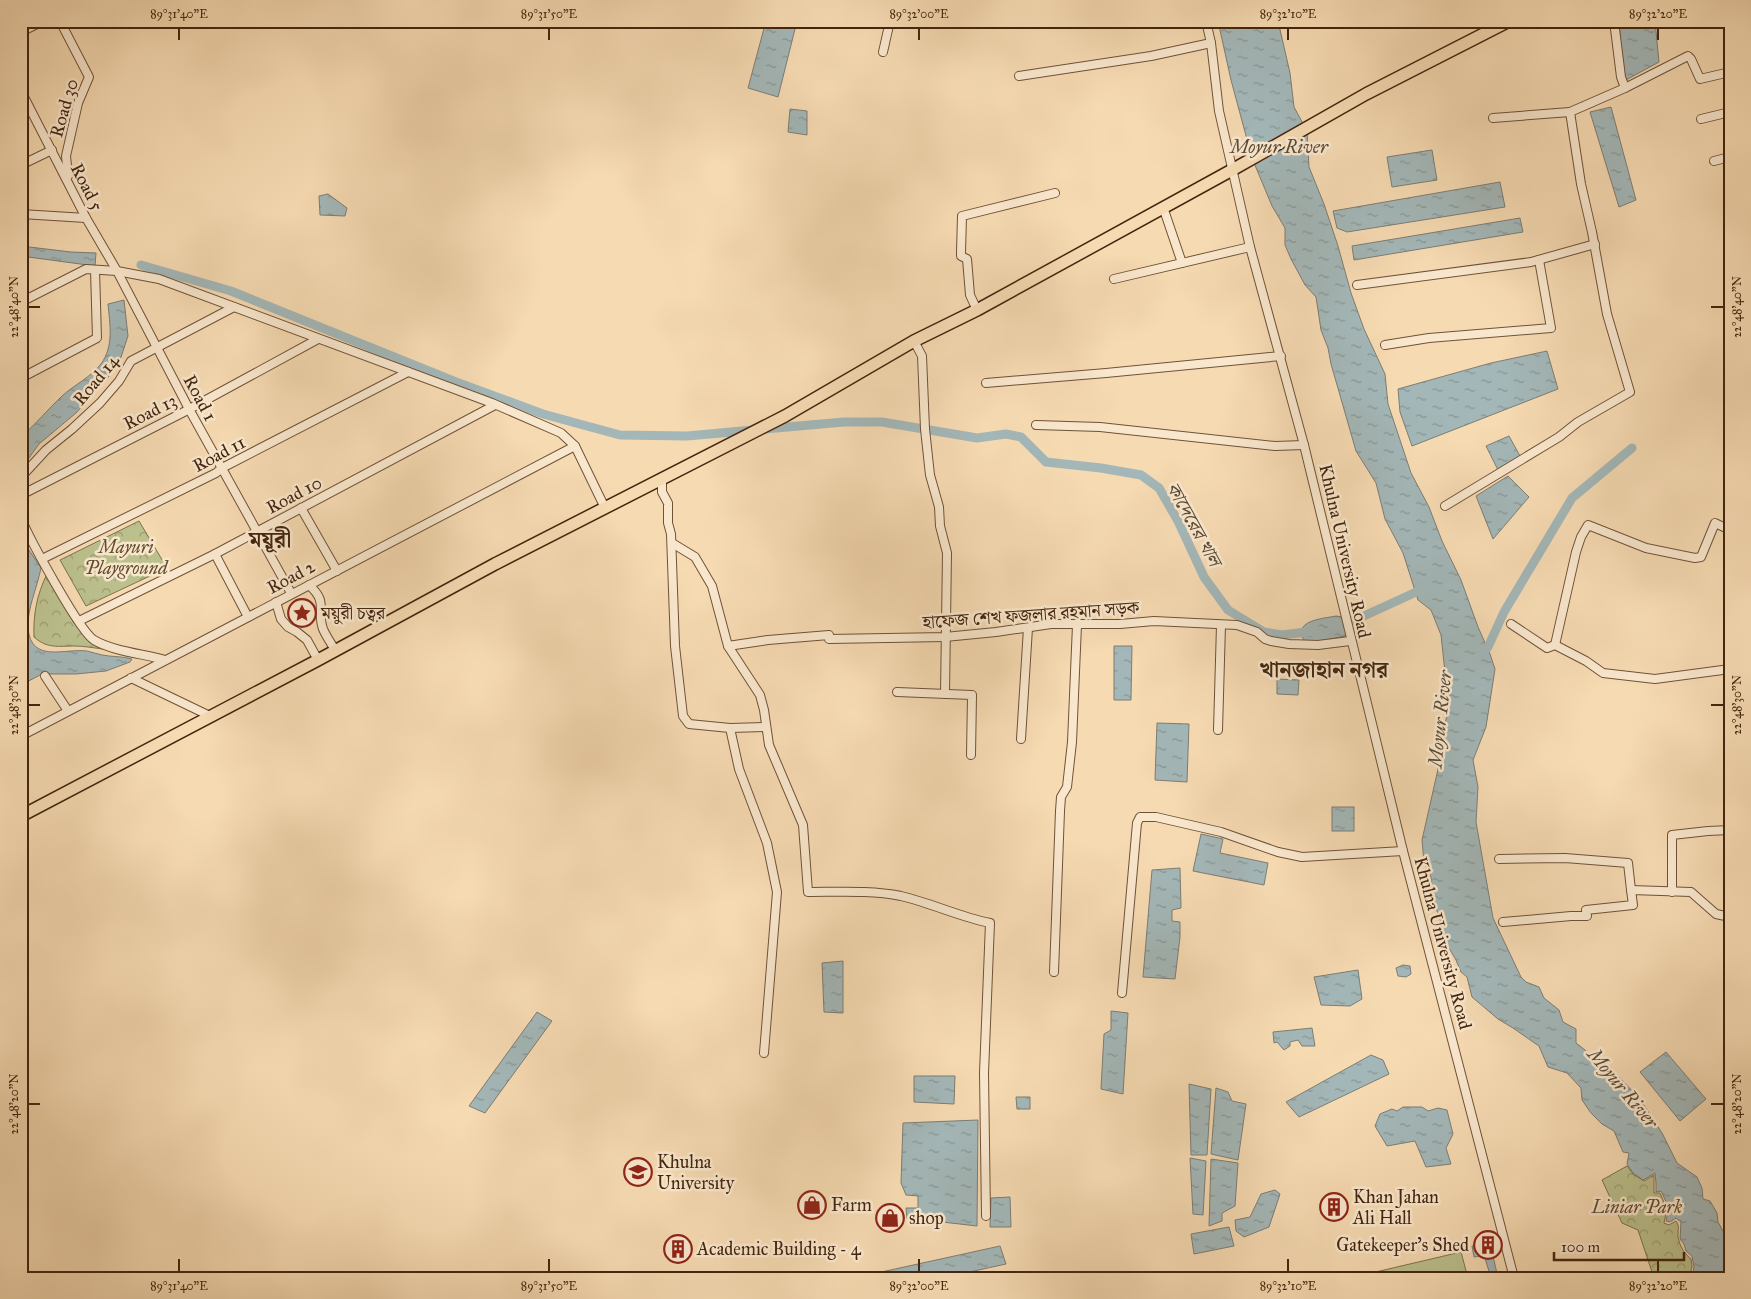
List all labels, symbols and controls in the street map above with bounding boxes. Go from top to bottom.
text: 89°31'40"E [150,7,208,21]
text: 89°31'50"E [521,7,578,21]
text: 89°32'00"E [889,7,949,21]
text: 89°32'10"E [1260,7,1317,21]
text: 89°32'20"E [1629,7,1687,21]
street label: Road 30 [45,76,83,140]
water label: Moyur River [1228,135,1329,158]
street label: Road 5 [66,159,109,215]
text: 22°48'40"N [7,276,21,338]
text: 22°48'40"N [1730,276,1744,338]
street label: Road 14 [68,349,124,410]
street label: Road 1 [179,371,221,425]
street label: Road 13 [120,389,180,435]
street label: Road 11 [189,431,249,477]
street label: Khulna University Road [1314,462,1376,640]
street label: Road 10 [262,471,326,519]
water label: কাদেরের খাল [1162,478,1228,573]
district label: ময়ূরী [248,526,291,553]
park label: Mayuri Playground [84,536,169,579]
street label: Road 2 [263,555,319,599]
street label: হাফেজ শেখ ফজলার রহমান সড়ক [921,596,1141,634]
place icon: ময়ুরী চত্বর [287,598,317,628]
place label: ময়ুরী চত্বর [320,602,386,625]
district label: খানজাহান নগর [1260,656,1389,683]
water label: Moyur River [1423,668,1457,771]
text: 22°48'30"N [7,675,21,735]
text: 22°48'30"N [1730,675,1744,735]
street label: Khulna University Road [1409,854,1477,1032]
water label: Moyur River [1582,1042,1664,1134]
text: 22°48'20"N [7,1074,21,1134]
text: 22°48'20"N [1730,1074,1744,1134]
place label: Khulna University [657,1151,735,1194]
school or university icon: Khulna University [623,1157,653,1187]
place label: Khan Jahan Ali Hall [1352,1186,1439,1229]
shop icon: Farm [797,1190,827,1220]
building icon: Khan Jahan Ali Hall [1319,1192,1349,1222]
place label: Farm [831,1194,872,1216]
park label: Liniar Park [1591,1196,1682,1218]
shop icon: shop [875,1203,905,1233]
place label: shop [909,1207,944,1229]
scale bar [1554,1229,1684,1261]
building icon: Gatekeeper's Shed [1473,1230,1503,1260]
building icon: Academic Building - 4 [663,1234,693,1264]
place label: Gatekeeper's Shed [1336,1234,1469,1256]
place label: Academic Building - 4 [696,1238,862,1261]
text: 100 m [1561,1238,1601,1256]
text: 89°31'40"E [150,1279,208,1293]
text: 89°31'50"E [521,1279,578,1293]
text: 89°32'00"E [889,1279,949,1293]
text: 89°32'10"E [1260,1279,1317,1293]
text: 89°32'20"E [1629,1279,1687,1293]

